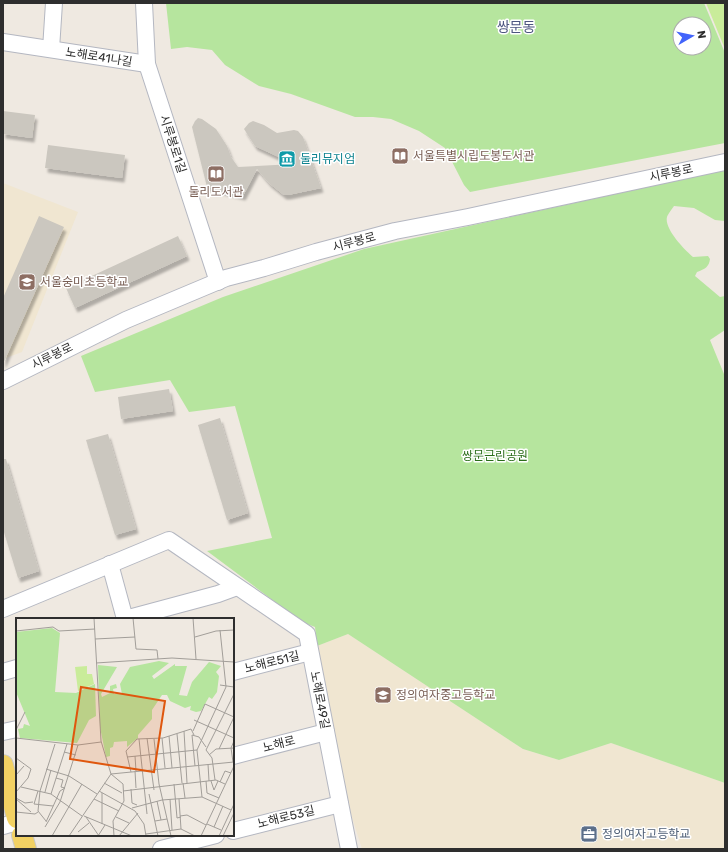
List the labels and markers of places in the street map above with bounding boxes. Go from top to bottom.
library icon: 서울특별시립도봉도서관 [390,146,410,166]
museum icon: 둘리뮤지엄 [277,149,297,169]
place label: 서울특별시립도봉도서관 [413,149,534,163]
place label: 둘리뮤지엄 [300,152,355,166]
library icon: 둘리도서관 [206,164,226,184]
place label: 둘리도서관 [188,185,244,199]
school or university icon: 서울숭미초등학교 [17,272,37,292]
place label: 서울숭미초등학교 [40,275,128,289]
school or university icon: 정의여자중고등학교 [373,685,393,705]
place label: 정의여자중고등학교 [396,688,495,702]
office icon: 정의여자고등학교 [579,824,599,844]
place label: 정의여자고등학교 [602,827,690,841]

